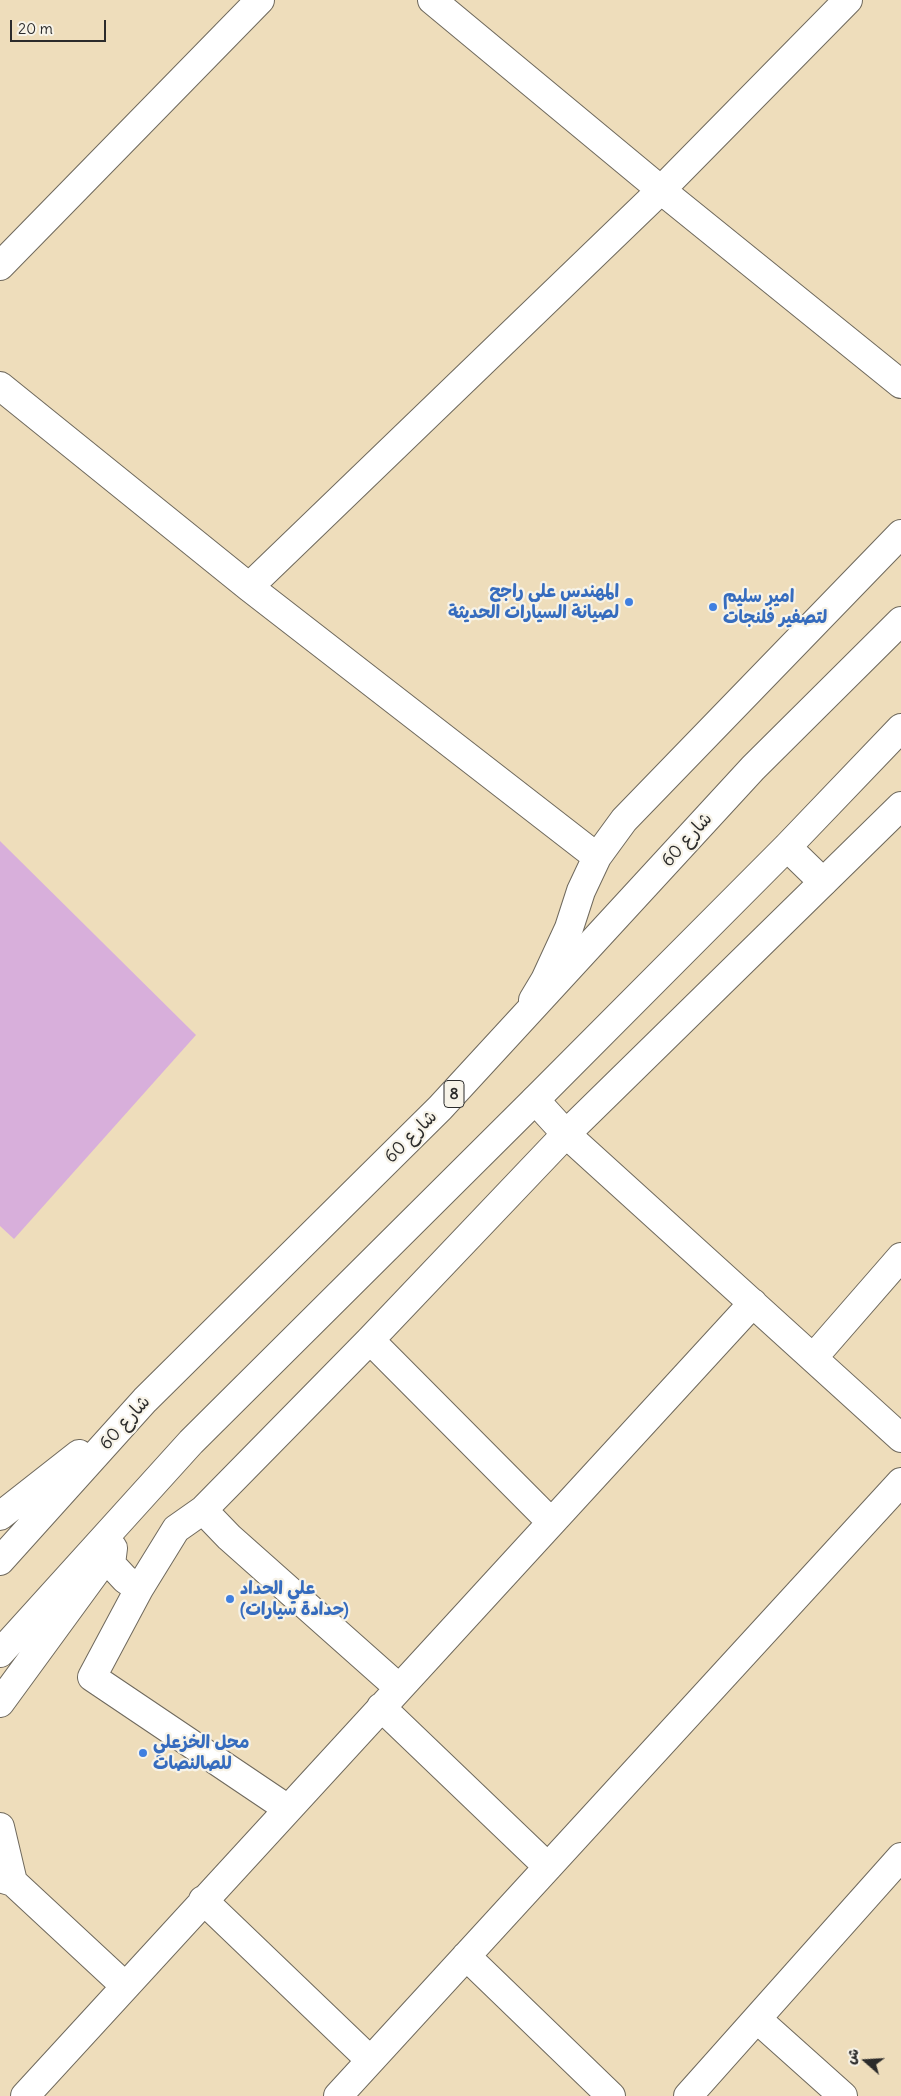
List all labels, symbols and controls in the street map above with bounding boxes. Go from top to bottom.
scale bar [12,10,109,42]
text: 20 m [18,19,53,38]
place label: المهندس علي راجح لصيانة السيارات الحديثة [448,581,619,624]
place label: امير سليم لتصفير فلنجات [723,586,827,628]
marker: المهندس علي راجح لصيانة السيارات الحديثة [623,596,635,608]
marker: امير سليم لتصفير فلنجات [707,601,719,613]
street label: شارع 60 [657,808,717,872]
road number: 8 [444,1080,464,1108]
street label: شارع 60 [380,1106,442,1168]
street label: شارع 60 [95,1391,155,1455]
place label: علي الحداد (حدادة سيارات) [240,1578,349,1620]
marker: علي الحداد (حدادة سيارات) [224,1593,236,1605]
place label: محل الخزعلي للصالنصات [153,1732,249,1775]
marker: محل الخزعلي للصالنصات [137,1747,149,1759]
north arrow [841,2036,891,2086]
text: ش [841,2046,863,2066]

